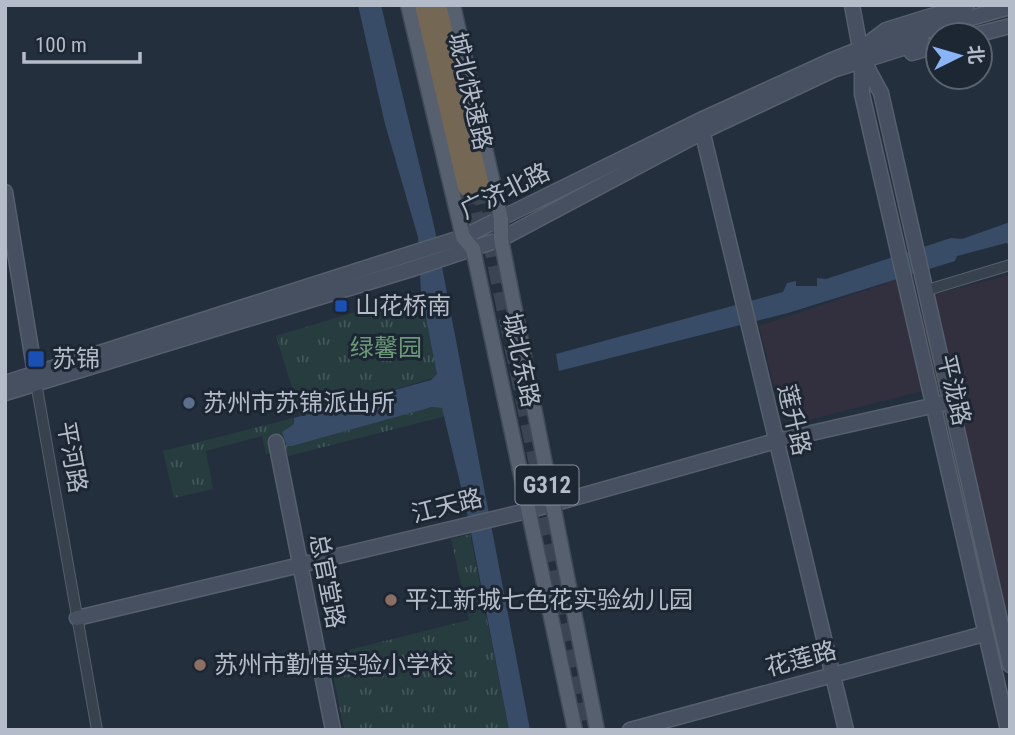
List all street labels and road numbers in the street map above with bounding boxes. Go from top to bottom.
street label: 城北快速路 [443,29,497,153]
street label: 广济北路 [456,157,554,225]
street label: 城北东路 [497,310,545,410]
street label: 平泷路 [932,352,976,428]
street label: 莲升路 [772,382,816,458]
street label: 平河路 [52,419,92,495]
road number: G312 [516,466,578,505]
street label: 江天路 [409,484,485,528]
street label: 总官堂路 [304,531,350,631]
street label: 花莲路 [763,636,839,682]

